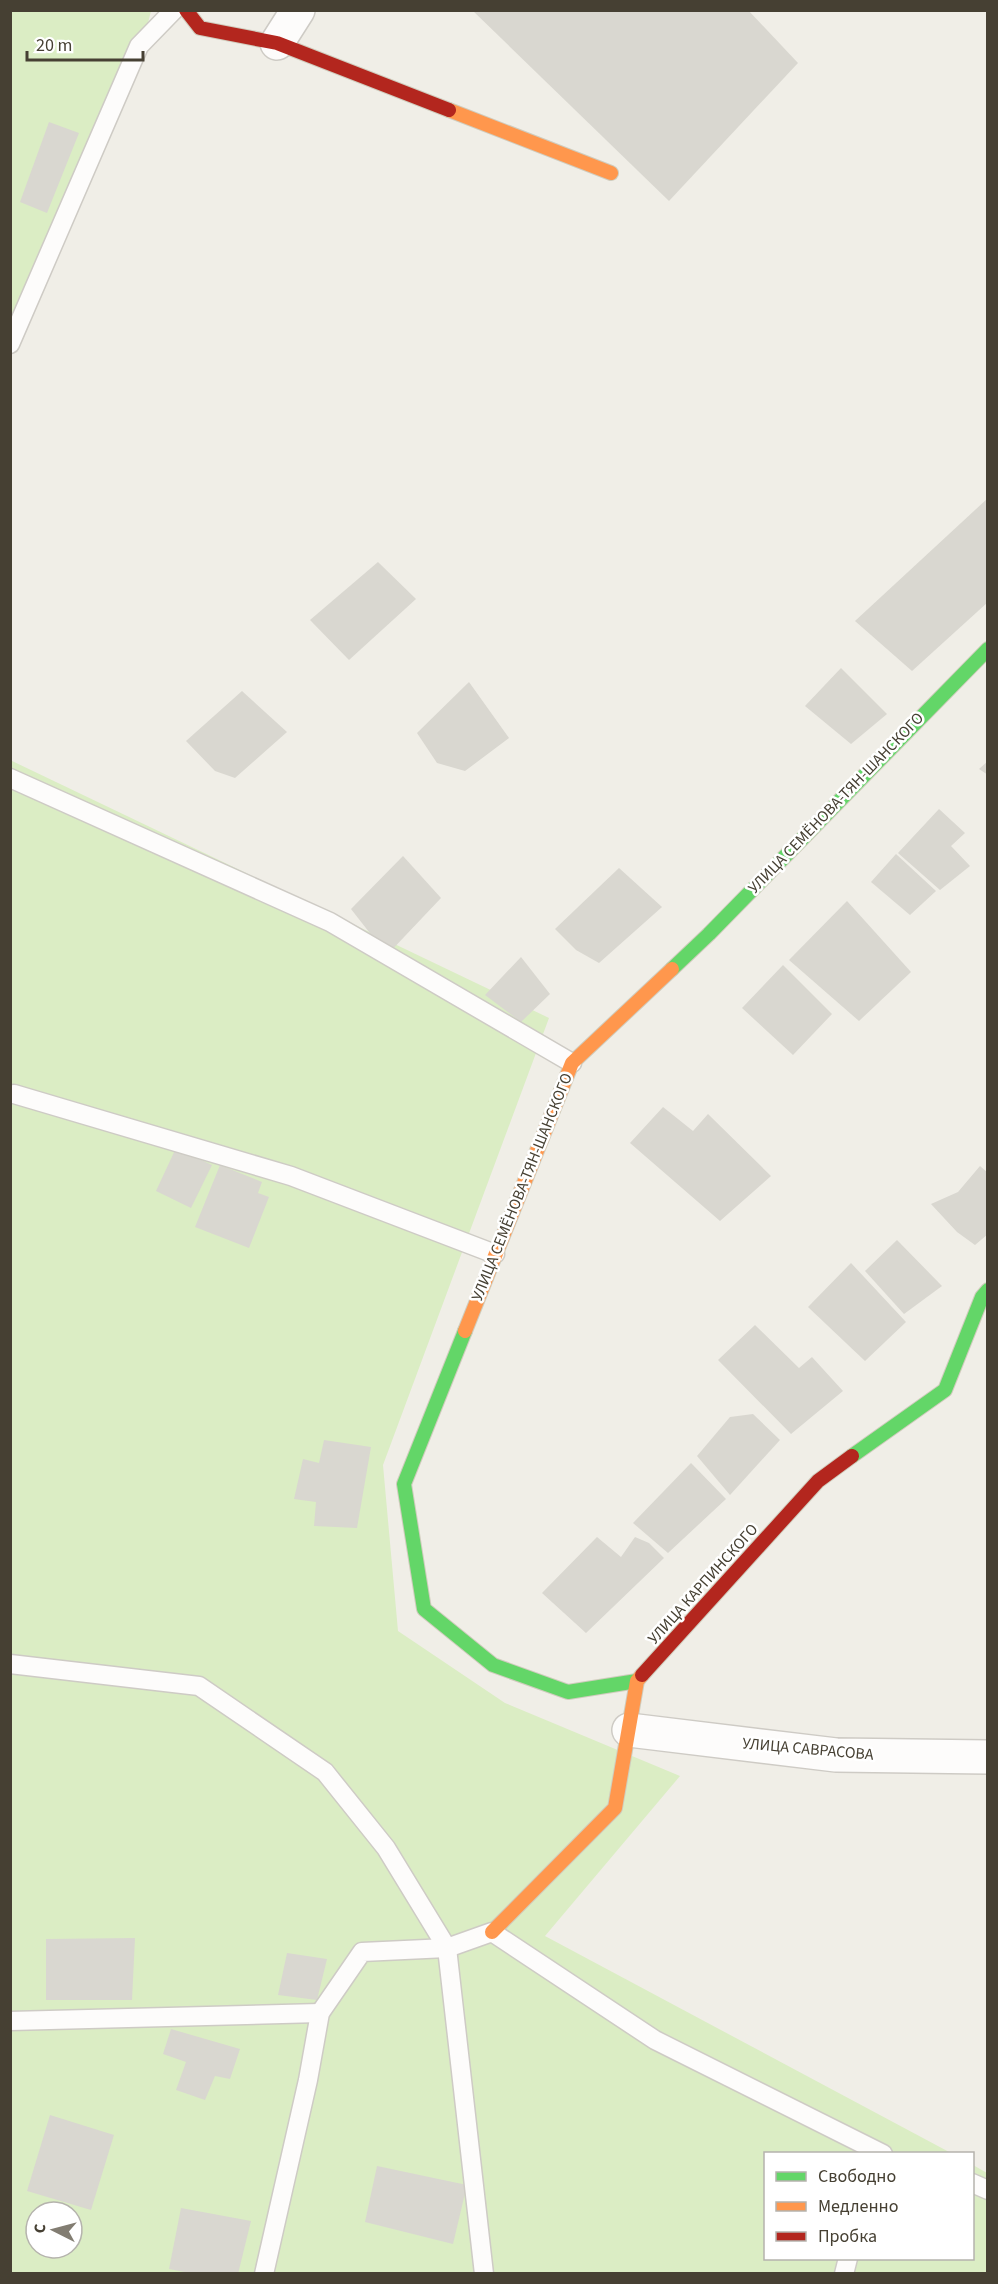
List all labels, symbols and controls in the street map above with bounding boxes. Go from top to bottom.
scale bar [27,24,142,62]
text: 20 m [36,33,72,58]
street label: УЛИЦА СЕМЁНОВА-ТЯН-ШАНСКОГО [743,708,929,898]
street label: УЛИЦА СЕМЁНОВА-ТЯН-ШАНСКОГО [466,1070,578,1304]
street label: УЛИЦА КАРПИНСКОГО [643,1519,763,1649]
street label: УЛИЦА САВРАСОВА [742,1732,875,1766]
legend [764,2152,974,2260]
text: Свободно [818,2164,896,2189]
text: Медленно [818,2194,898,2219]
north arrow [24,2200,84,2260]
text: С [29,2223,52,2234]
text: Пробка [818,2224,877,2249]

